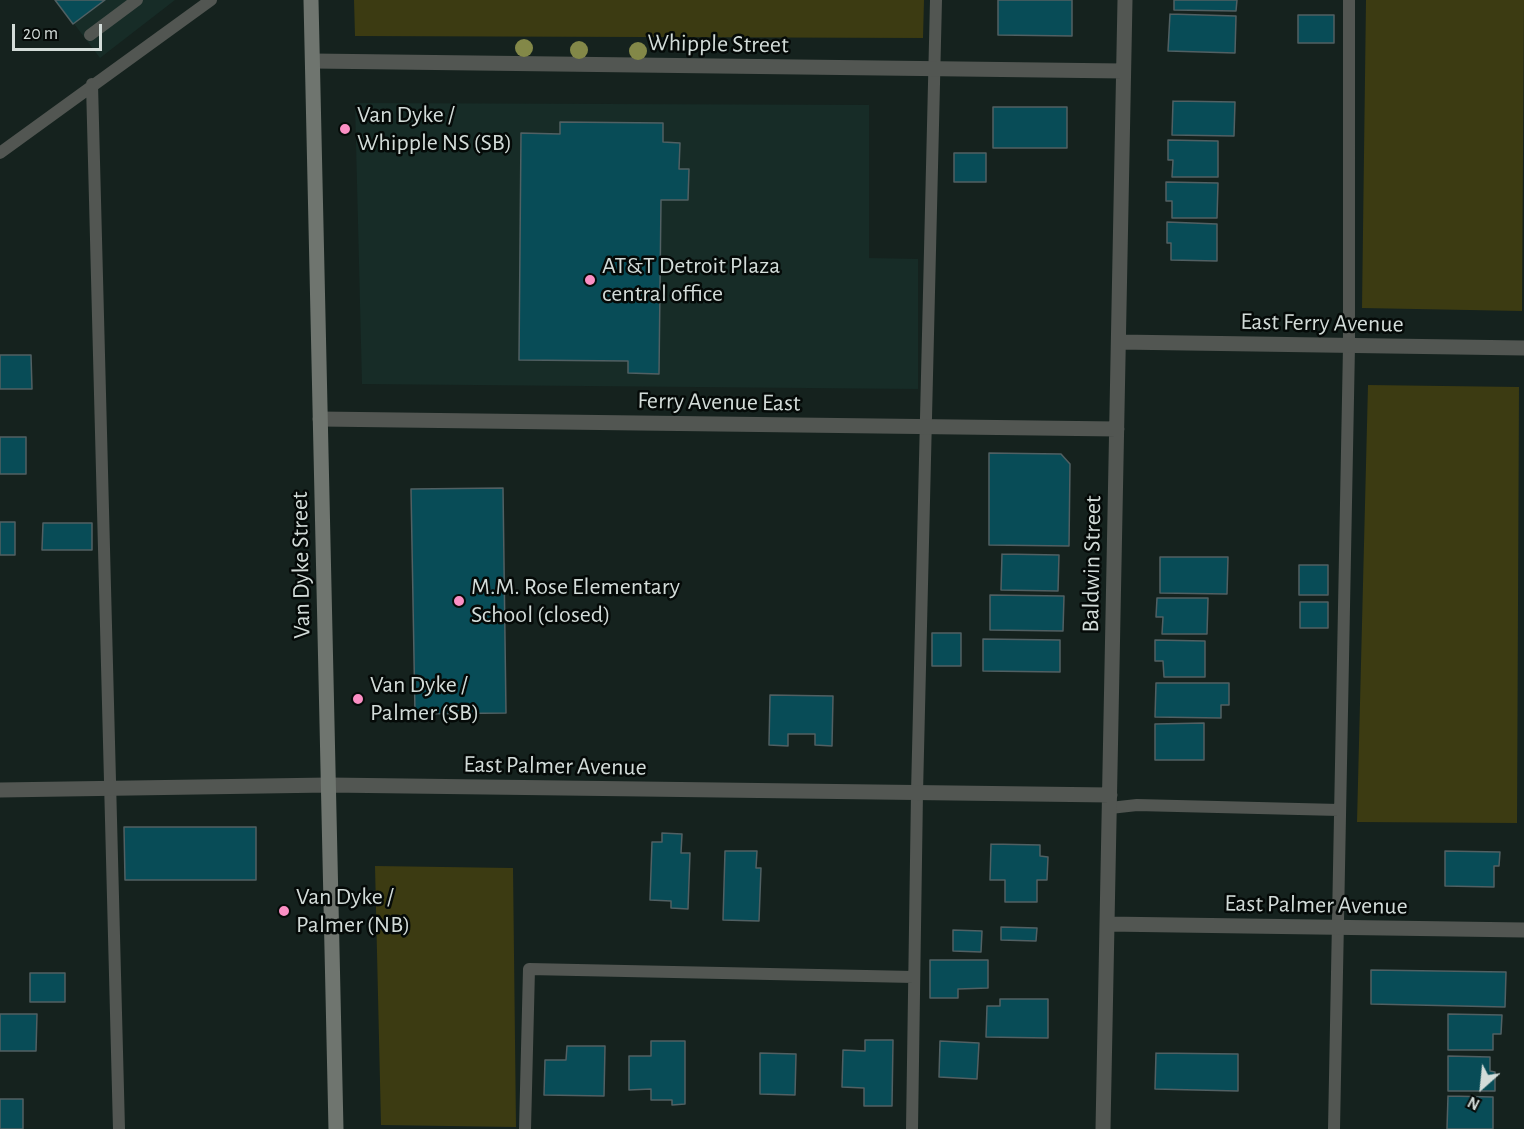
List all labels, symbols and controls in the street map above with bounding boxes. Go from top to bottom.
scale bar [15,12,105,50]
text: 20 m [23,25,58,43]
street label: Whipple Street [647,28,789,60]
place label: Van Dyke / Whipple NS (SB) [357,101,512,157]
marker: Van Dyke / Whipple NS (SB) [338,122,352,136]
place label: AT&T Detroit Plaza central office [602,252,780,308]
marker: AT&T Detroit Plaza central office [583,273,597,287]
street label: East Ferry Avenue [1240,307,1404,339]
street label: Ferry Avenue East [637,386,801,418]
street label: Van Dyke Street [285,491,317,639]
street label: Baldwin Street [1076,495,1108,633]
place label: M.M. Rose Elementary School (closed) [471,573,680,629]
marker: M.M. Rose Elementary School (closed) [452,594,466,608]
place label: Van Dyke / Palmer (SB) [370,671,479,727]
marker: Van Dyke / Palmer (SB) [351,692,365,706]
street label: East Palmer Avenue [463,750,647,782]
place label: Van Dyke / Palmer (NB) [296,883,410,939]
street label: East Palmer Avenue [1224,889,1408,921]
marker: Van Dyke / Palmer (NB) [277,904,291,918]
north arrow [1452,1057,1512,1117]
text: N [1465,1093,1482,1113]

